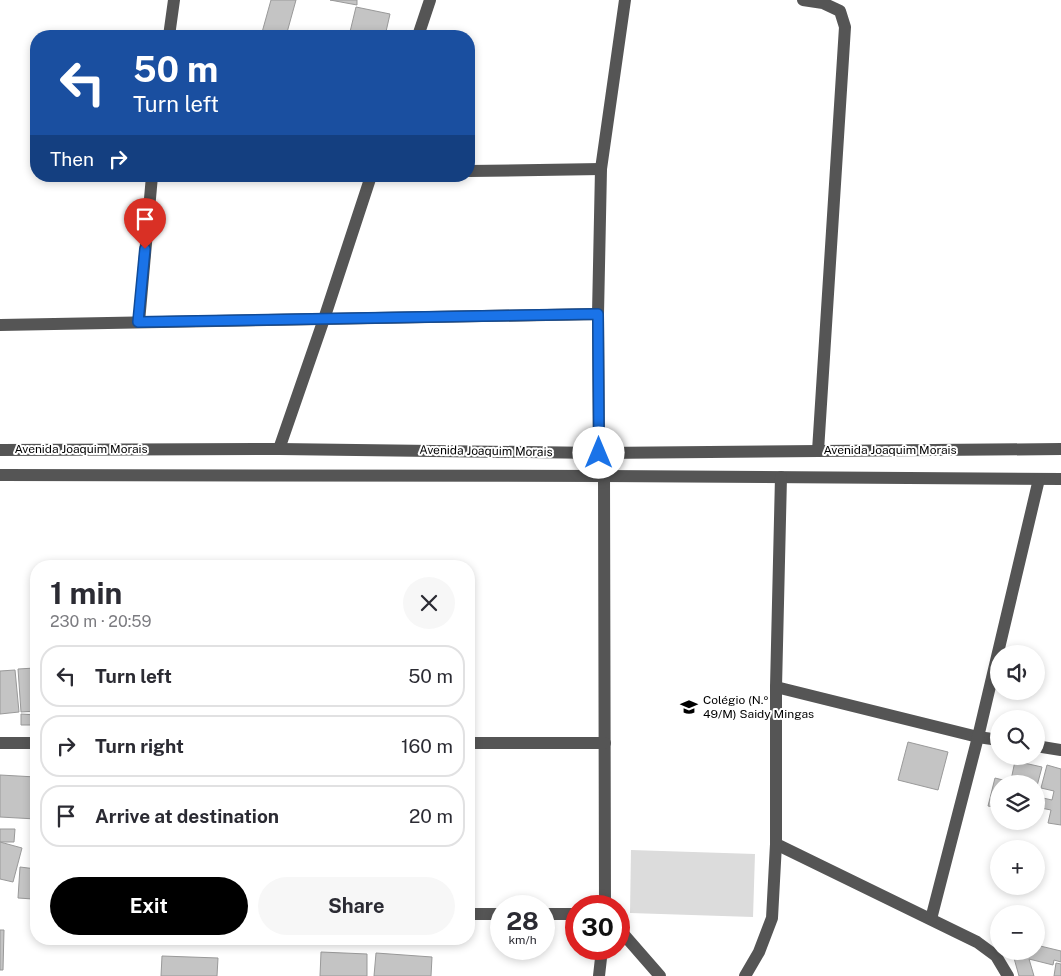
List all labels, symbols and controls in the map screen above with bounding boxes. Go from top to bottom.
text: 50 m [133,49,218,90]
icon: left [50,50,115,115]
text: Turn left [133,91,219,117]
icon: right [104,145,132,173]
text: Then [50,148,94,170]
pin [124,198,166,249]
icon: arrive [131,205,159,233]
position arrow [572,426,624,478]
street label: Avenida Joaquim Morais [14,442,148,456]
street label: Avenida Joaquim Morais [419,443,553,459]
street label: Avenida Joaquim Morais [823,443,957,457]
text: 1 min [50,575,122,611]
button: close [403,577,455,629]
text: 230 m · 20:59 [50,612,152,631]
map controls [990,645,1045,960]
button: sound [990,645,1045,700]
icon: left [52,662,80,690]
text: Turn left [95,665,172,687]
text: 50 m [408,665,453,687]
place label: Colégio (N.º 49/M) Saidy Mingas [703,693,814,721]
school or university icon: Colégio (N.º 49/M) Saidy Mingas [679,697,699,717]
button: search [990,710,1045,765]
icon: right [52,732,80,760]
text: Turn right [95,735,184,757]
text: 160 m [401,735,453,757]
button: layers [990,775,1045,830]
icon: arrive [52,802,80,830]
text: Arrive at destination [95,805,279,827]
text: 20 m [409,805,453,827]
button: + [990,840,1045,895]
button: Exit [50,877,248,935]
button: Share [258,877,455,935]
speed limit sign: 30 [565,895,630,960]
button: − [990,905,1045,960]
text: 28 [506,906,539,936]
text: km/h [508,933,537,947]

